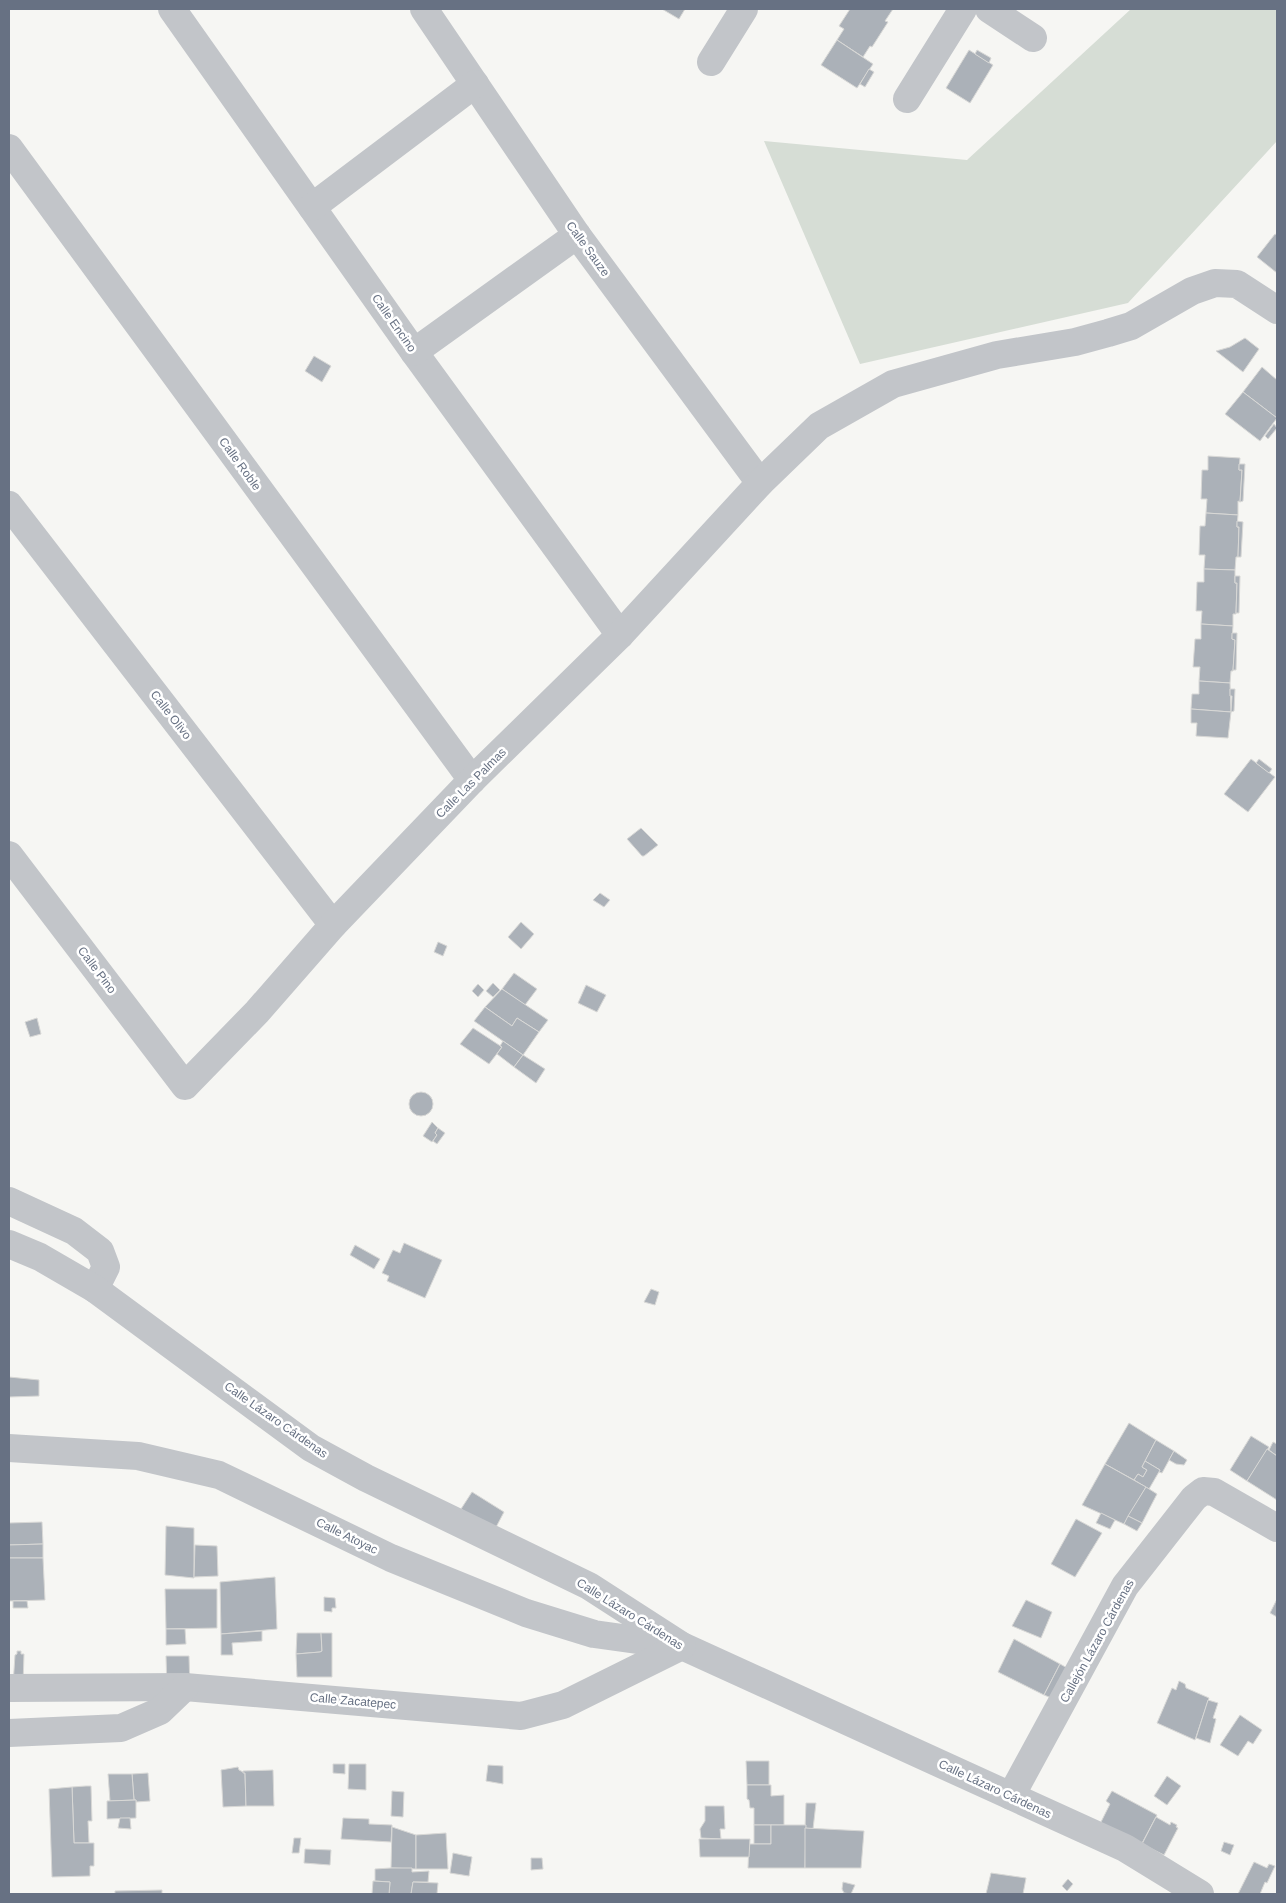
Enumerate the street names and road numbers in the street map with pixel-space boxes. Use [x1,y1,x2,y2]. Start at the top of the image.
street label: Calle Sauze [563,219,613,280]
street label: Calle Encino [369,291,419,355]
street label: Calle Roble [216,435,264,493]
street label: Calle Olivo [148,688,195,742]
street label: Calle Las Palmas [433,745,509,821]
street label: Calle Pino [75,944,119,996]
street label: Calle Lázaro Cárdenas [222,1379,330,1461]
street label: Calle Atoyac [314,1515,380,1557]
street label: Calle Lázaro Cárdenas [574,1576,686,1652]
street label: Callejón Lázaro Cárdenas [1057,1577,1137,1705]
street label: Calle Zacatepec [309,1690,397,1712]
street label: Calle Lázaro Cárdenas [936,1757,1054,1821]

